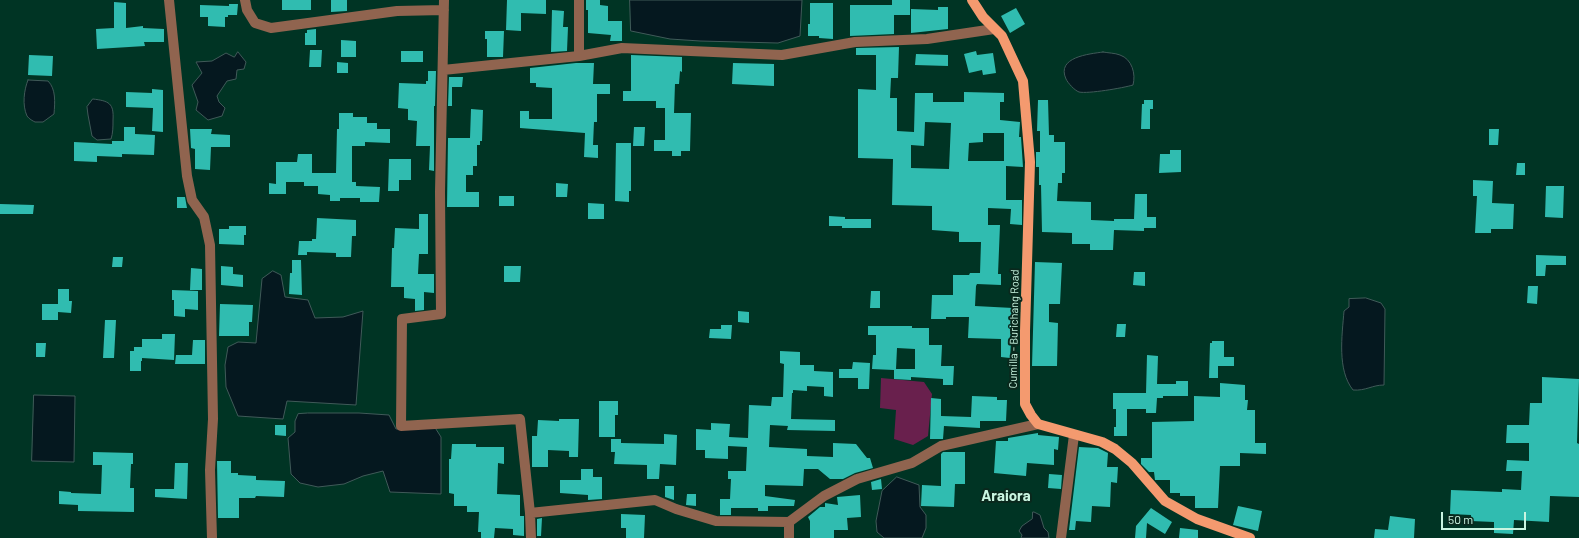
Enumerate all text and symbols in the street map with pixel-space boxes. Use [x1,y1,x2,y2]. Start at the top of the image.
street label: Cumilla - Burichang Road [1006,269,1022,389]
district label: Araiora [981,487,1031,505]
scale bar [1443,504,1528,530]
text: 50 m [1448,512,1473,526]

